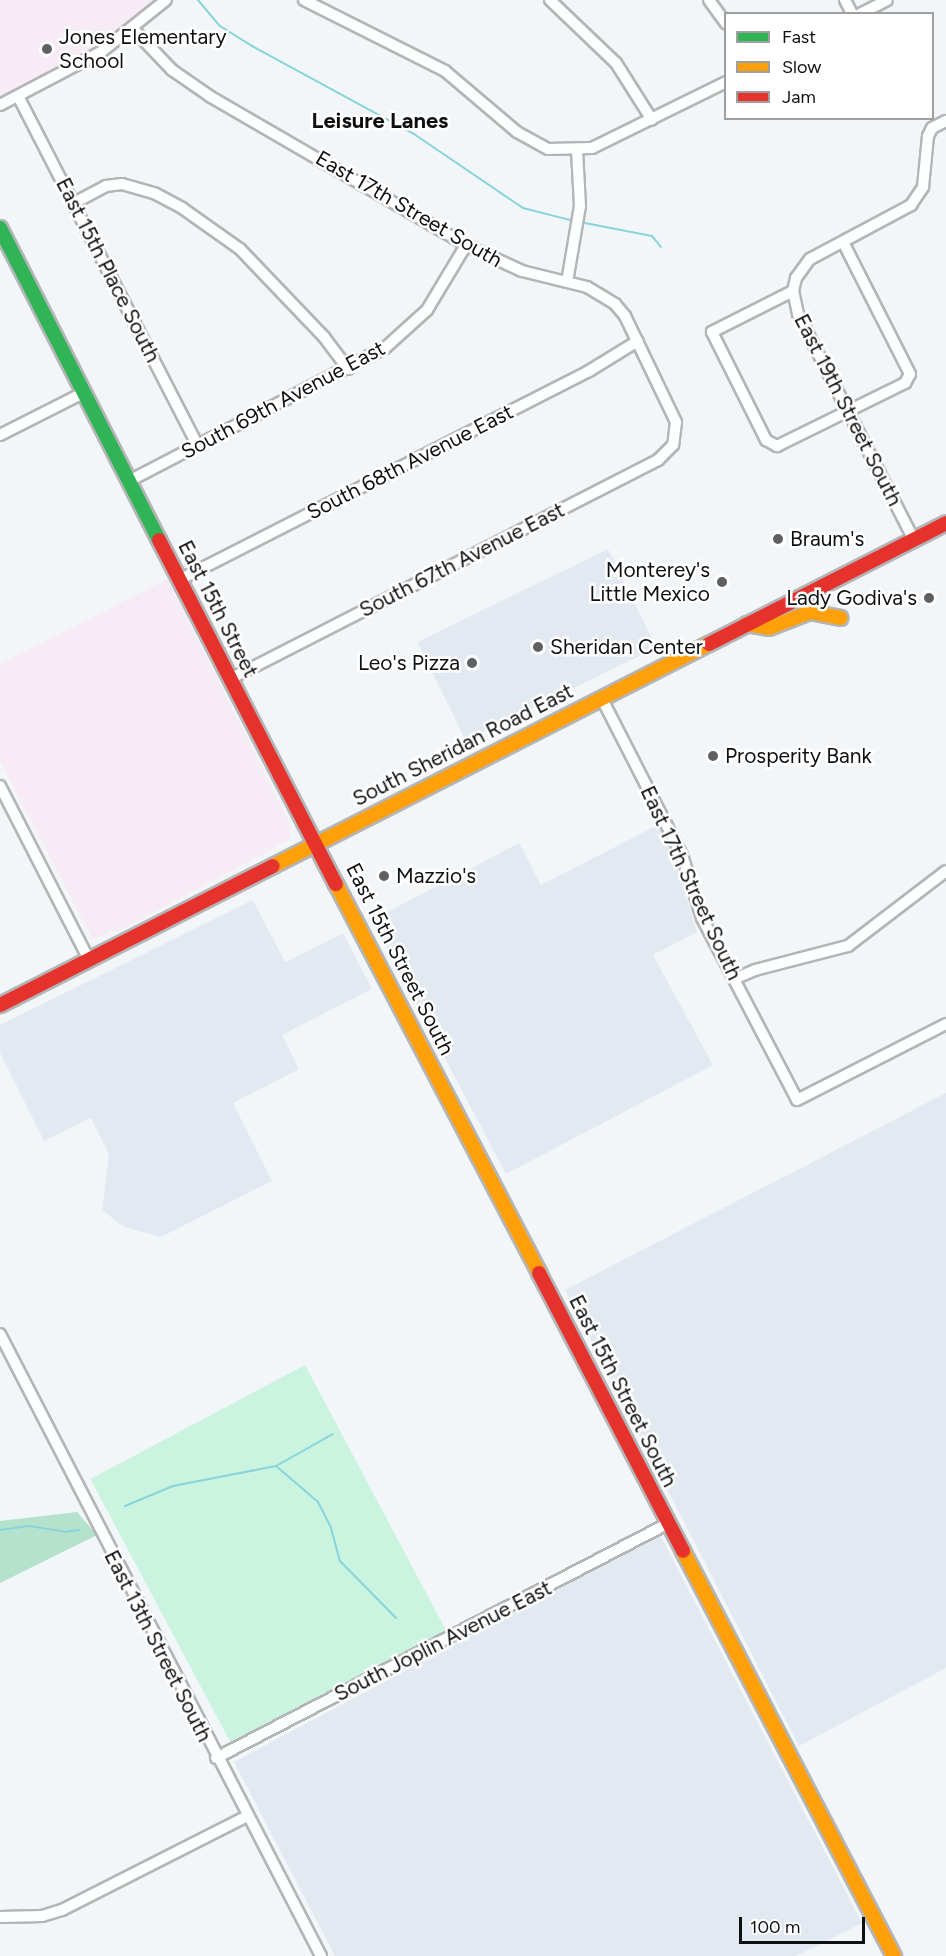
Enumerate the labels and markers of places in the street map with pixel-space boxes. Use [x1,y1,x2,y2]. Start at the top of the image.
place label: Jones Elementary School [59,24,226,74]
marker: Jones Elementary School [40,42,54,56]
place label: Braum's [790,526,864,552]
marker: Braum's [771,532,785,546]
place label: Monterey's Little Mexico [590,557,710,607]
marker: Monterey's Little Mexico [715,575,729,589]
place label: Lady Godiva's [786,585,917,611]
marker: Lady Godiva's [922,591,936,605]
place label: Sheridan Center [550,634,703,660]
marker: Sheridan Center [531,640,545,654]
place label: Leo's Pizza [358,650,460,676]
marker: Leo's Pizza [465,656,479,670]
place label: Prosperity Bank [725,743,872,769]
marker: Prosperity Bank [706,749,720,763]
place label: Mazzio's [396,863,476,889]
marker: Mazzio's [377,869,391,883]

